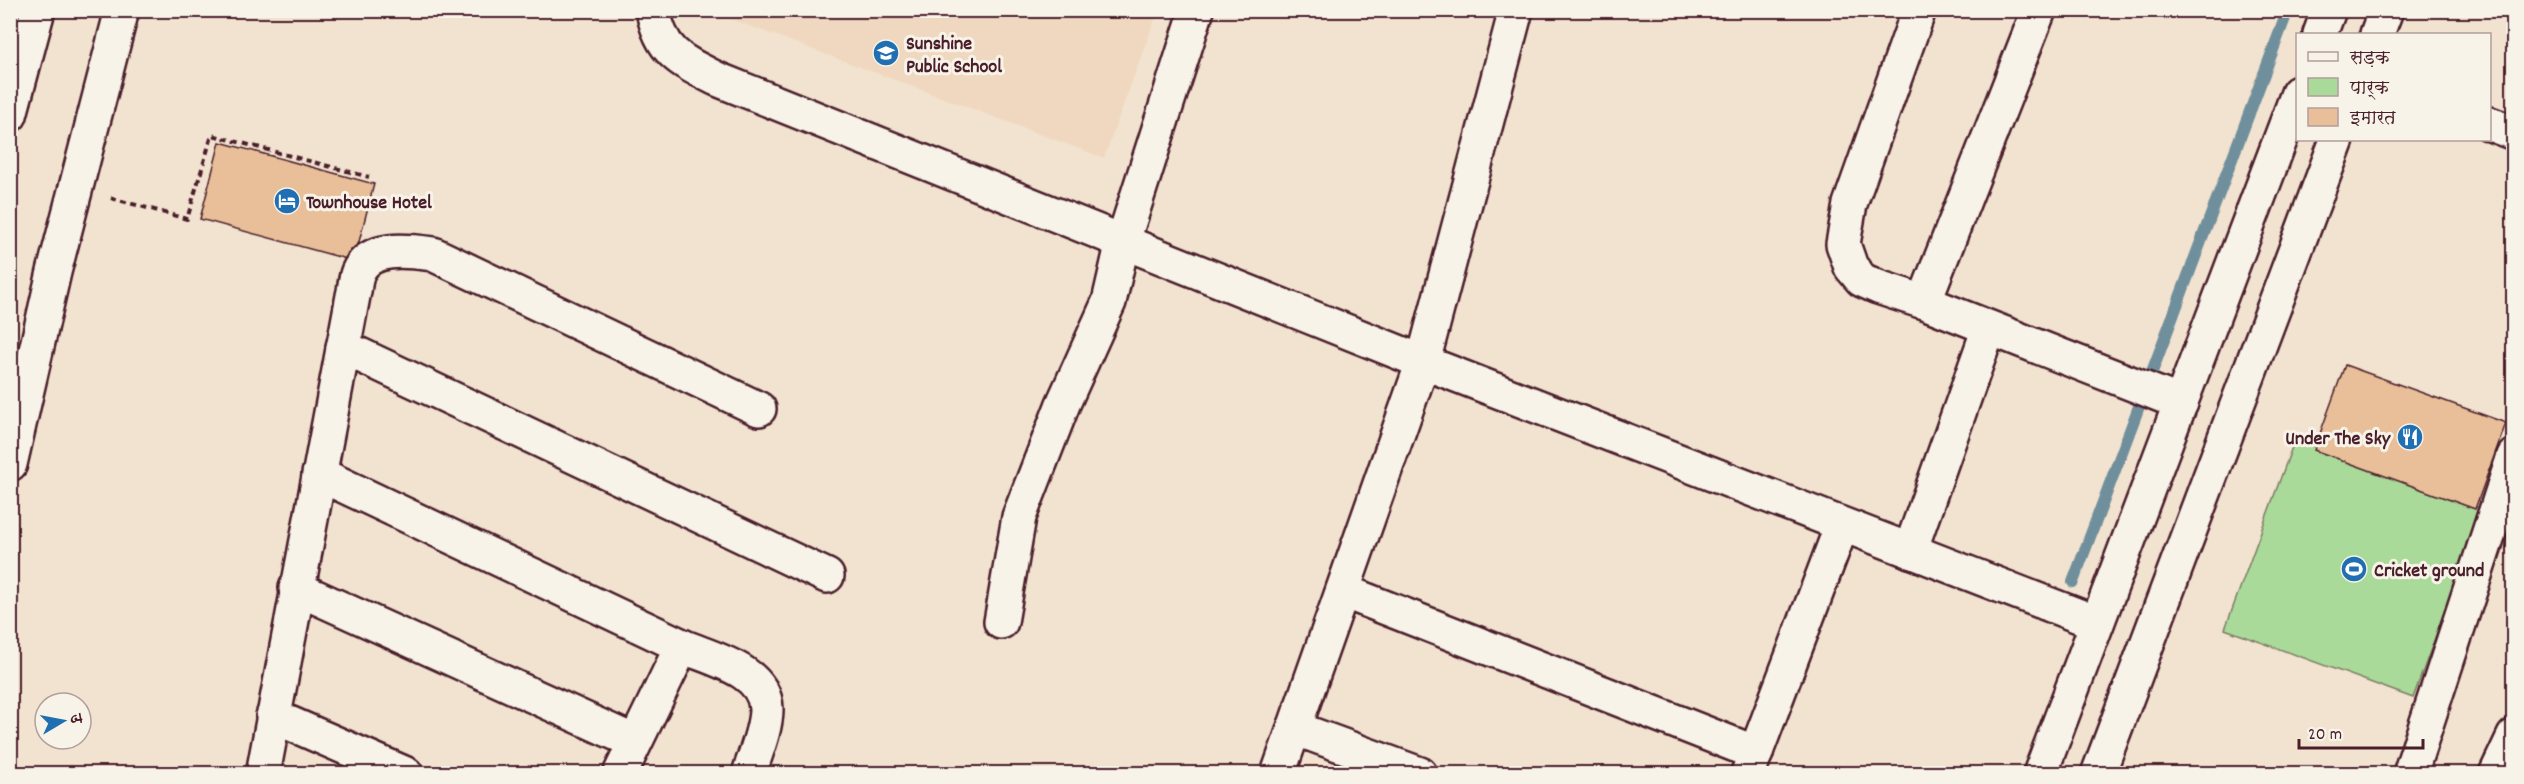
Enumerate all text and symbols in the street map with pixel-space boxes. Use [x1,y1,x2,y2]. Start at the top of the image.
place label: Sunshine Public School [906,31,1002,82]
legend [2296,33,2491,141]
school or university icon: Sunshine Public School [871,38,901,68]
text: सड़क [2349,47,2391,72]
text: पार्क [2349,77,2390,102]
text: इमारत [2349,107,2396,132]
hotel icon: Townhouse Hotel [272,186,302,216]
place label: Townhouse Hotel [306,190,432,218]
restaurant icon: Under The Sky [2395,422,2425,452]
place label: Under The Sky [2285,426,2391,454]
sports icon: Cricket ground [2339,554,2369,584]
place label: Cricket ground [2374,558,2484,586]
north arrow [33,691,93,751]
text: उ [63,711,88,726]
scale bar [2299,712,2424,750]
text: 20 m [2308,723,2342,748]

